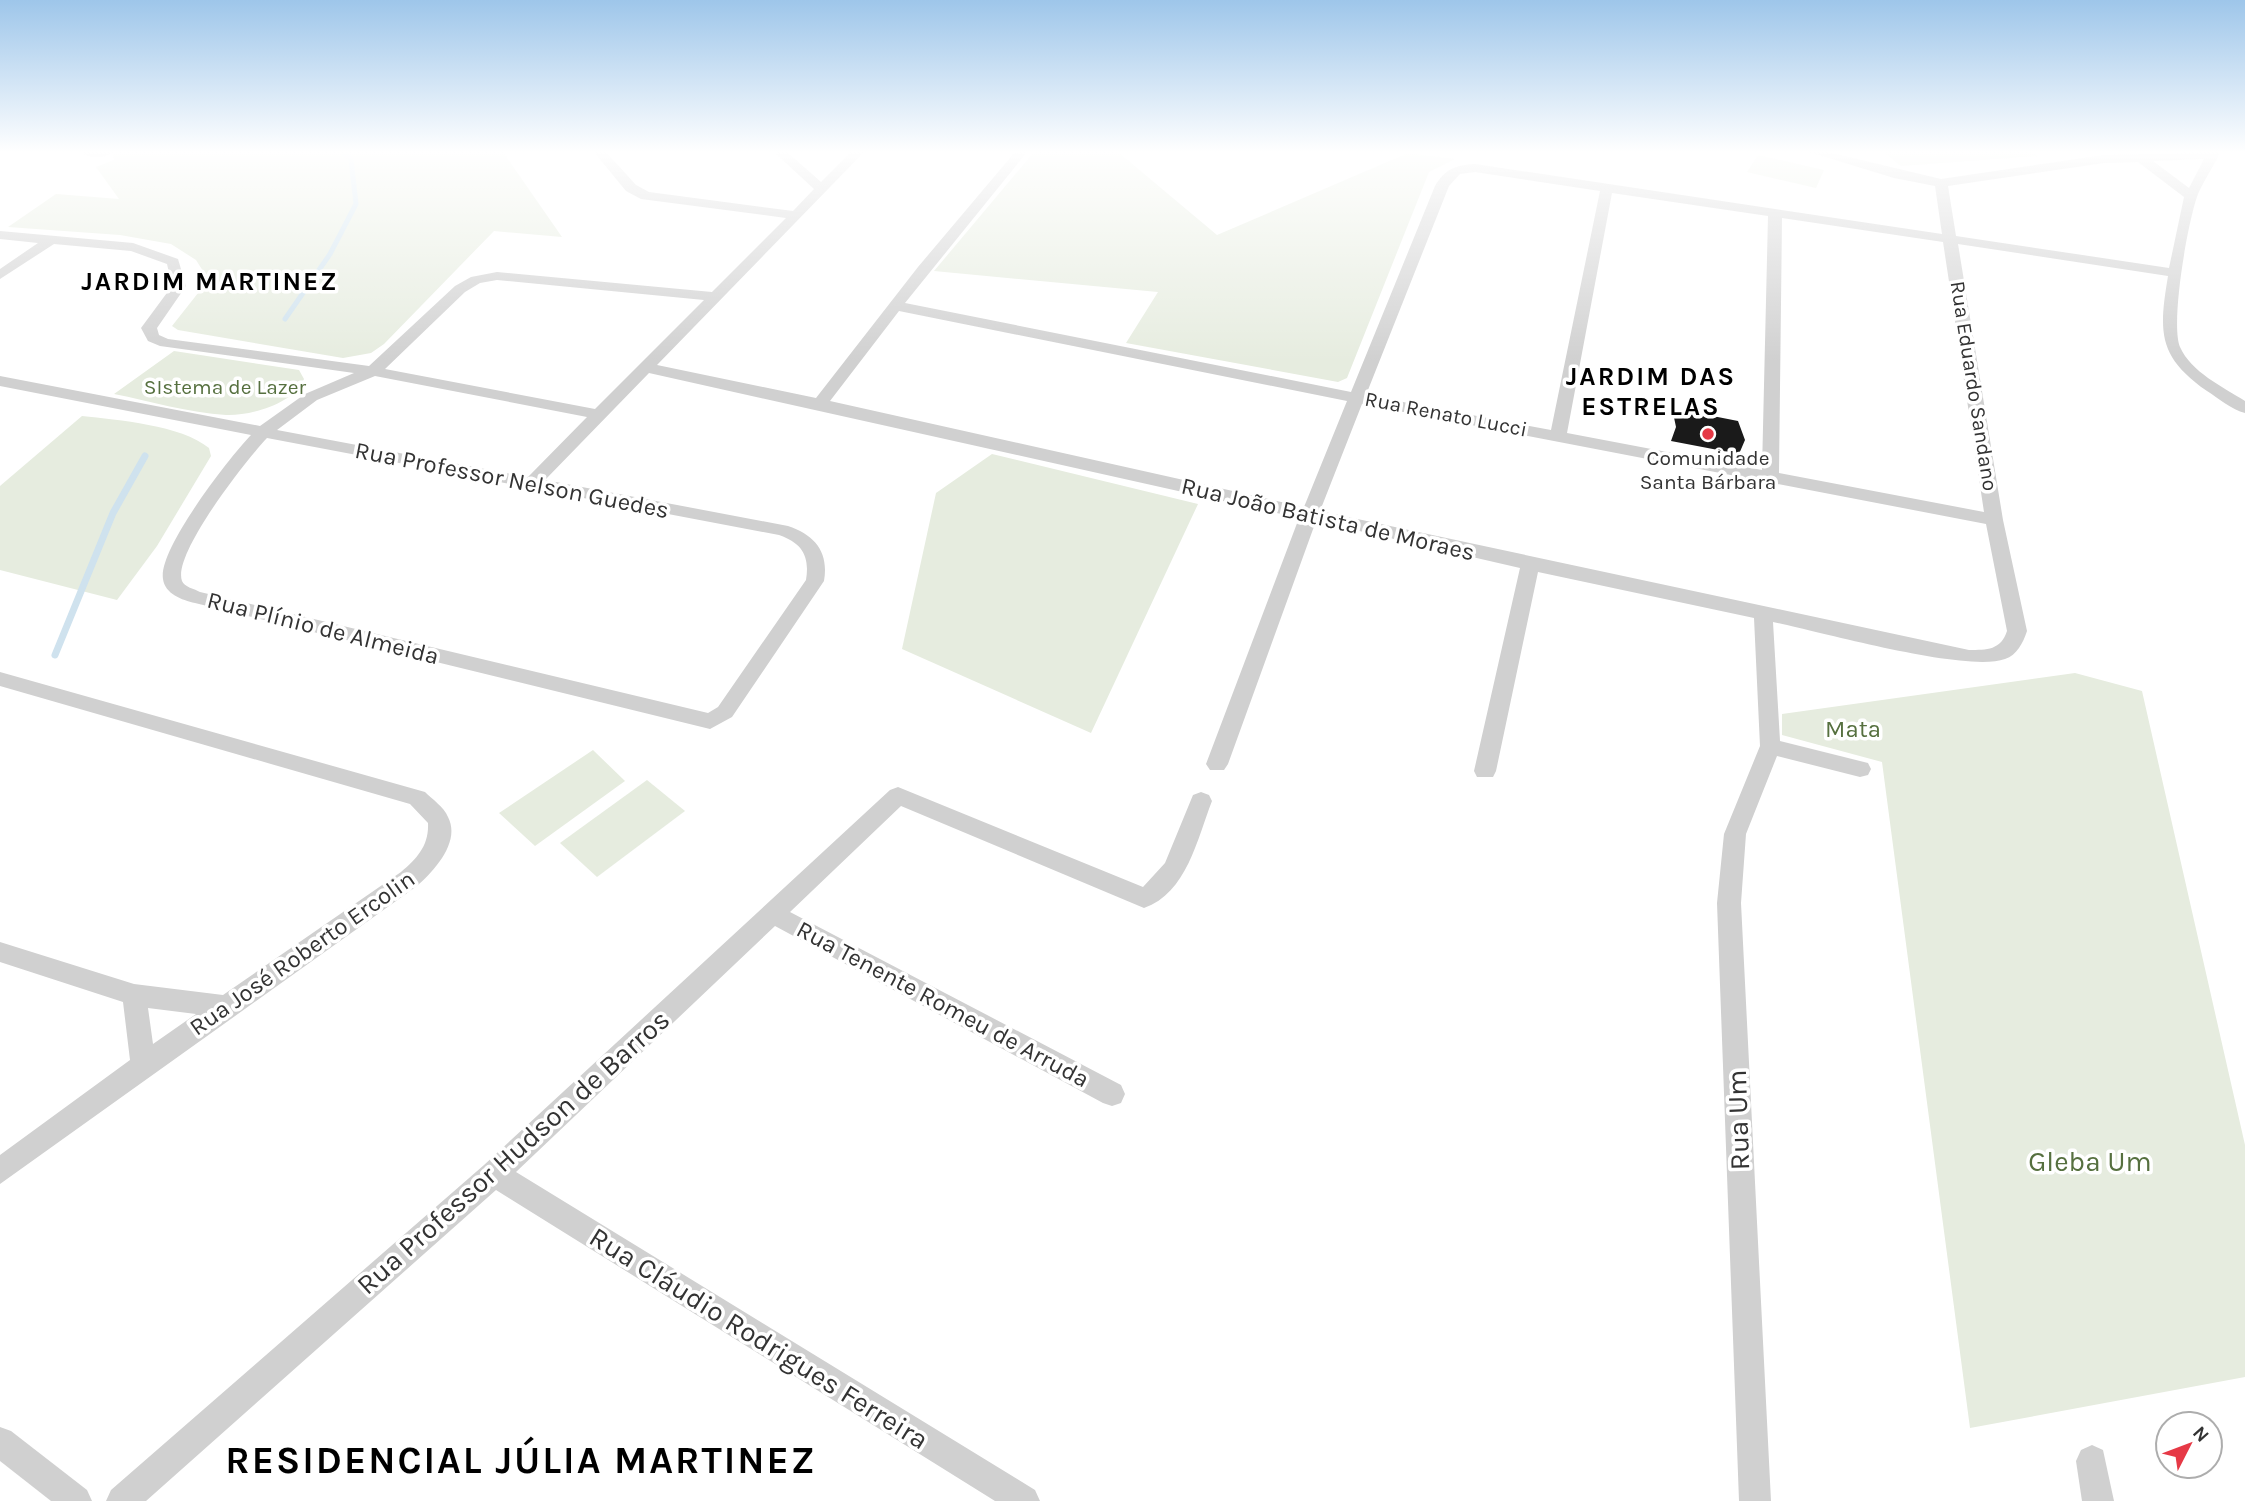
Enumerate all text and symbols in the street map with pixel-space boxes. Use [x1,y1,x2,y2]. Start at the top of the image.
district label: JARDIM MARTINEZ [81,266,339,297]
street label: Rua Eduardo Sandano [1946,279,2002,493]
district label: JARDIM DAS ESTRELAS [1566,361,1736,422]
park label: SIstema de Lazer [144,375,307,399]
street label: Rua Renato Lucci [1363,386,1529,442]
marker: Comunidade Santa Bárbara [1700,426,1716,442]
street label: Rua Professor Nelson Guedes [353,436,671,524]
place label: Comunidade Santa Bárbara [1640,446,1776,494]
street label: Rua João Batista de Moraes [1179,472,1477,566]
street label: Rua Plínio de Almeida [204,586,442,670]
park label: Mata [1825,715,1881,743]
street label: Rua José Roberto Ercolin [184,865,420,1041]
street label: Rua Tenente Romeu de Arruda [792,915,1094,1093]
street label: Rua Professor Hudson de Barros [350,1003,676,1301]
street label: Rua Um [1720,1069,1756,1171]
park label: Gleba Um [2028,1145,2152,1178]
street label: Rua Cláudio Rodrigues Ferreira [584,1220,934,1456]
north arrow [2154,1410,2224,1480]
text: N [2188,1422,2214,1447]
district label: RESIDENCIAL JÚLIA MARTINEZ [225,1436,817,1483]

